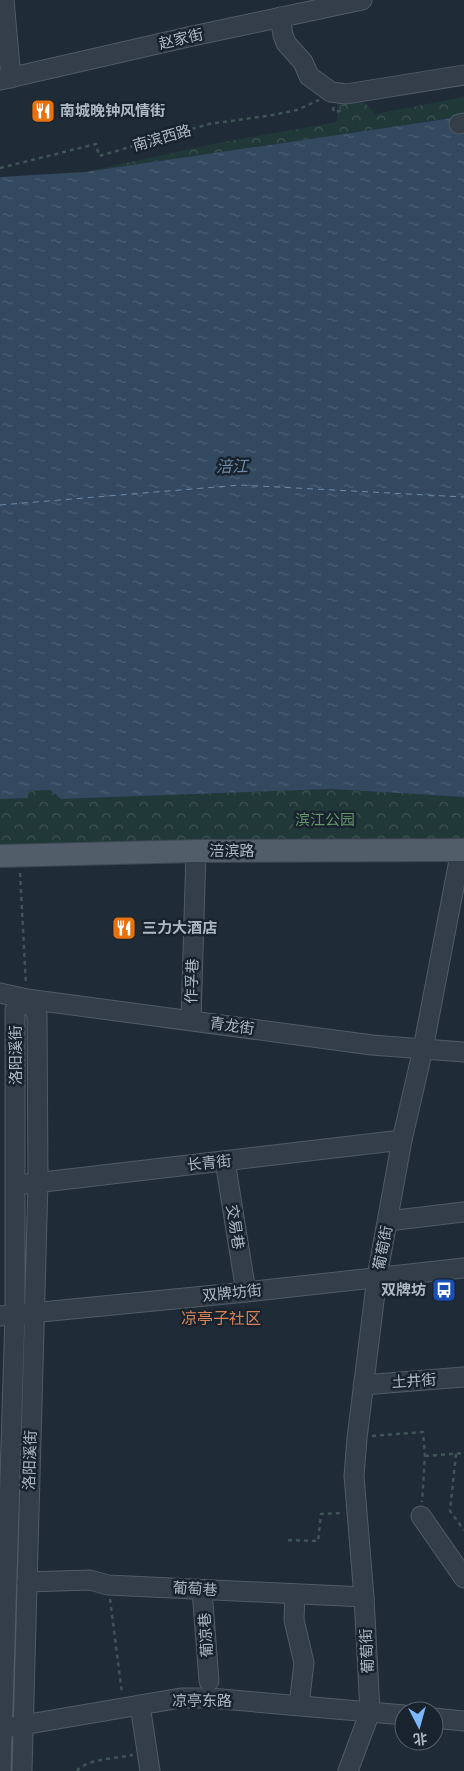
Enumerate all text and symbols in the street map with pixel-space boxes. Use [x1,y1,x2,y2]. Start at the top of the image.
street label: 赵家街 [157,25,205,53]
restaurant icon: 南城晚钟风情街 [30,98,56,124]
place label: 南城晚钟风情街 [60,102,165,120]
street label: 南滨西路 [131,121,193,155]
water label: 涪江 [216,457,250,476]
park label: 滨江公园 [295,811,355,829]
street label: 涪滨路 [209,842,255,860]
restaurant icon: 三力大酒店 [111,915,137,941]
place label: 三力大酒店 [142,919,217,937]
street label: 作孚巷 [182,958,202,1004]
street label: 青龙街 [208,1014,256,1038]
street label: 洛阳溪街 [7,1025,25,1085]
street label: 长青街 [186,1152,232,1174]
street label: 交易巷 [223,1203,247,1251]
street label: 葡萄街 [370,1224,396,1272]
bus stop icon: 双牌坊 [431,1277,457,1303]
street label: 双牌坊街 [201,1281,263,1305]
place label: 双牌坊 [381,1281,426,1299]
district label: 凉亭子社区 [181,1309,261,1328]
street label: 土井街 [391,1370,437,1392]
street label: 洛阳溪街 [20,1430,40,1490]
street label: 葡萄巷 [172,1579,218,1599]
street label: 葡凉巷 [195,1612,217,1658]
street label: 葡萄街 [357,1628,377,1674]
street label: 凉亭东路 [172,1692,232,1710]
north arrow [394,1701,444,1751]
text: 北 [412,1729,428,1748]

